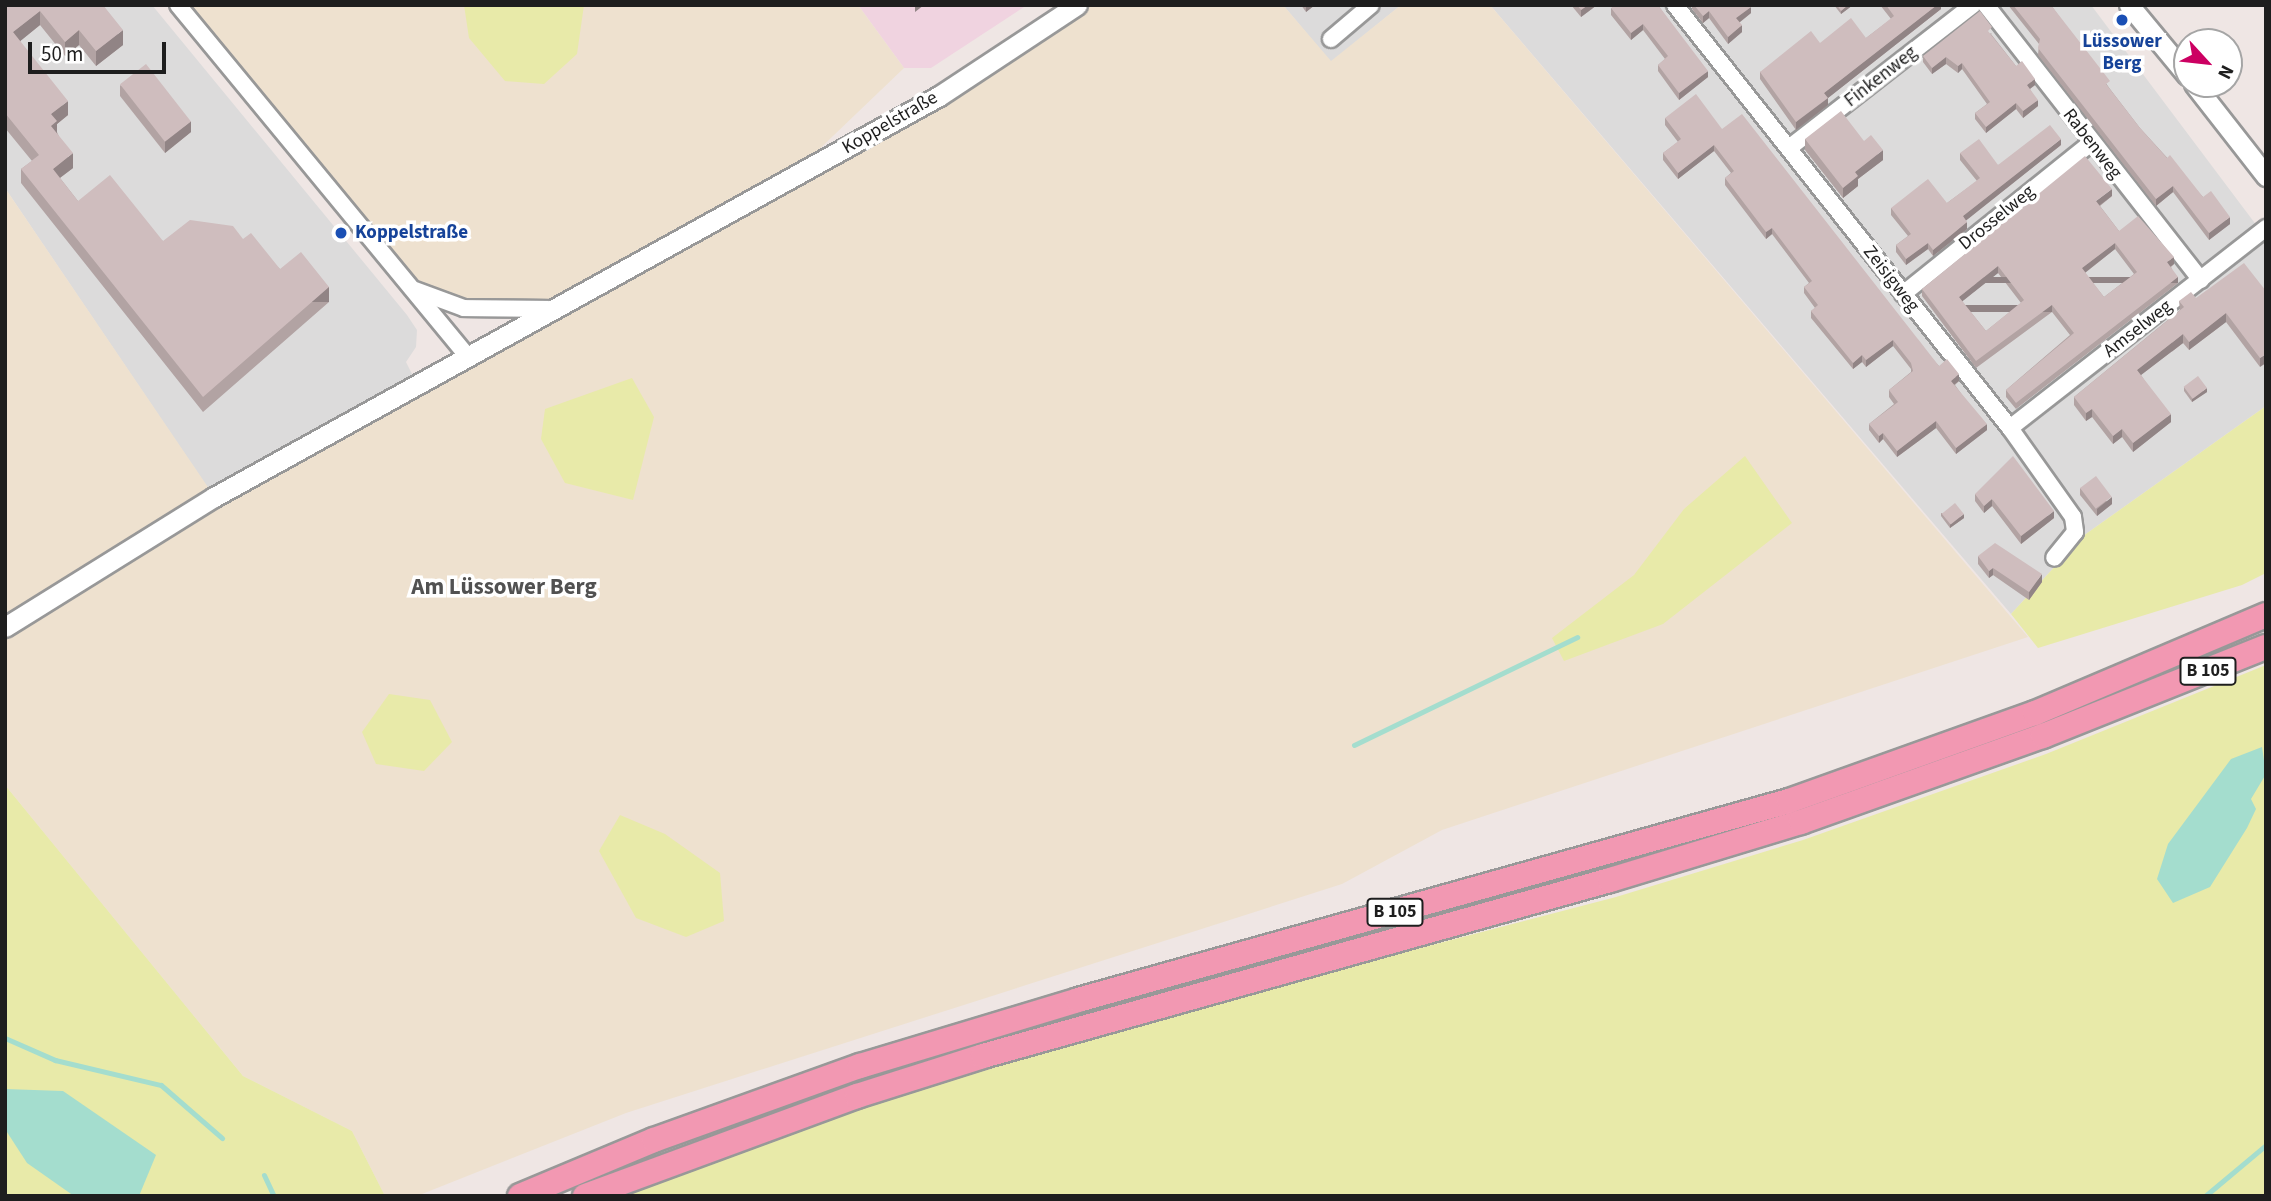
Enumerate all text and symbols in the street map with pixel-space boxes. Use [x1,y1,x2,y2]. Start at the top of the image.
marker: Lüssower Berg [2114,12,2130,28]
scale bar [32,28,170,72]
north arrow [2173,28,2243,98]
place label: Lüssower Berg [2082,31,2162,75]
text: 50 m [41,39,83,69]
street label: Finkenweg [1840,42,1922,112]
text: N [2210,60,2240,84]
street label: Koppelstraße [838,86,942,160]
street label: Rabenweg [2057,104,2127,184]
street label: Drosselweg [1954,181,2040,255]
place label: Koppelstraße [355,222,468,244]
marker: Koppelstraße [333,225,349,241]
street label: Zeisigweg [1858,241,1924,317]
street label: Amselweg [2099,295,2177,363]
district label: Am Lüssower Berg [411,573,597,601]
road number: B 105 [2178,656,2238,686]
road number: B 105 [1365,897,1425,926]

